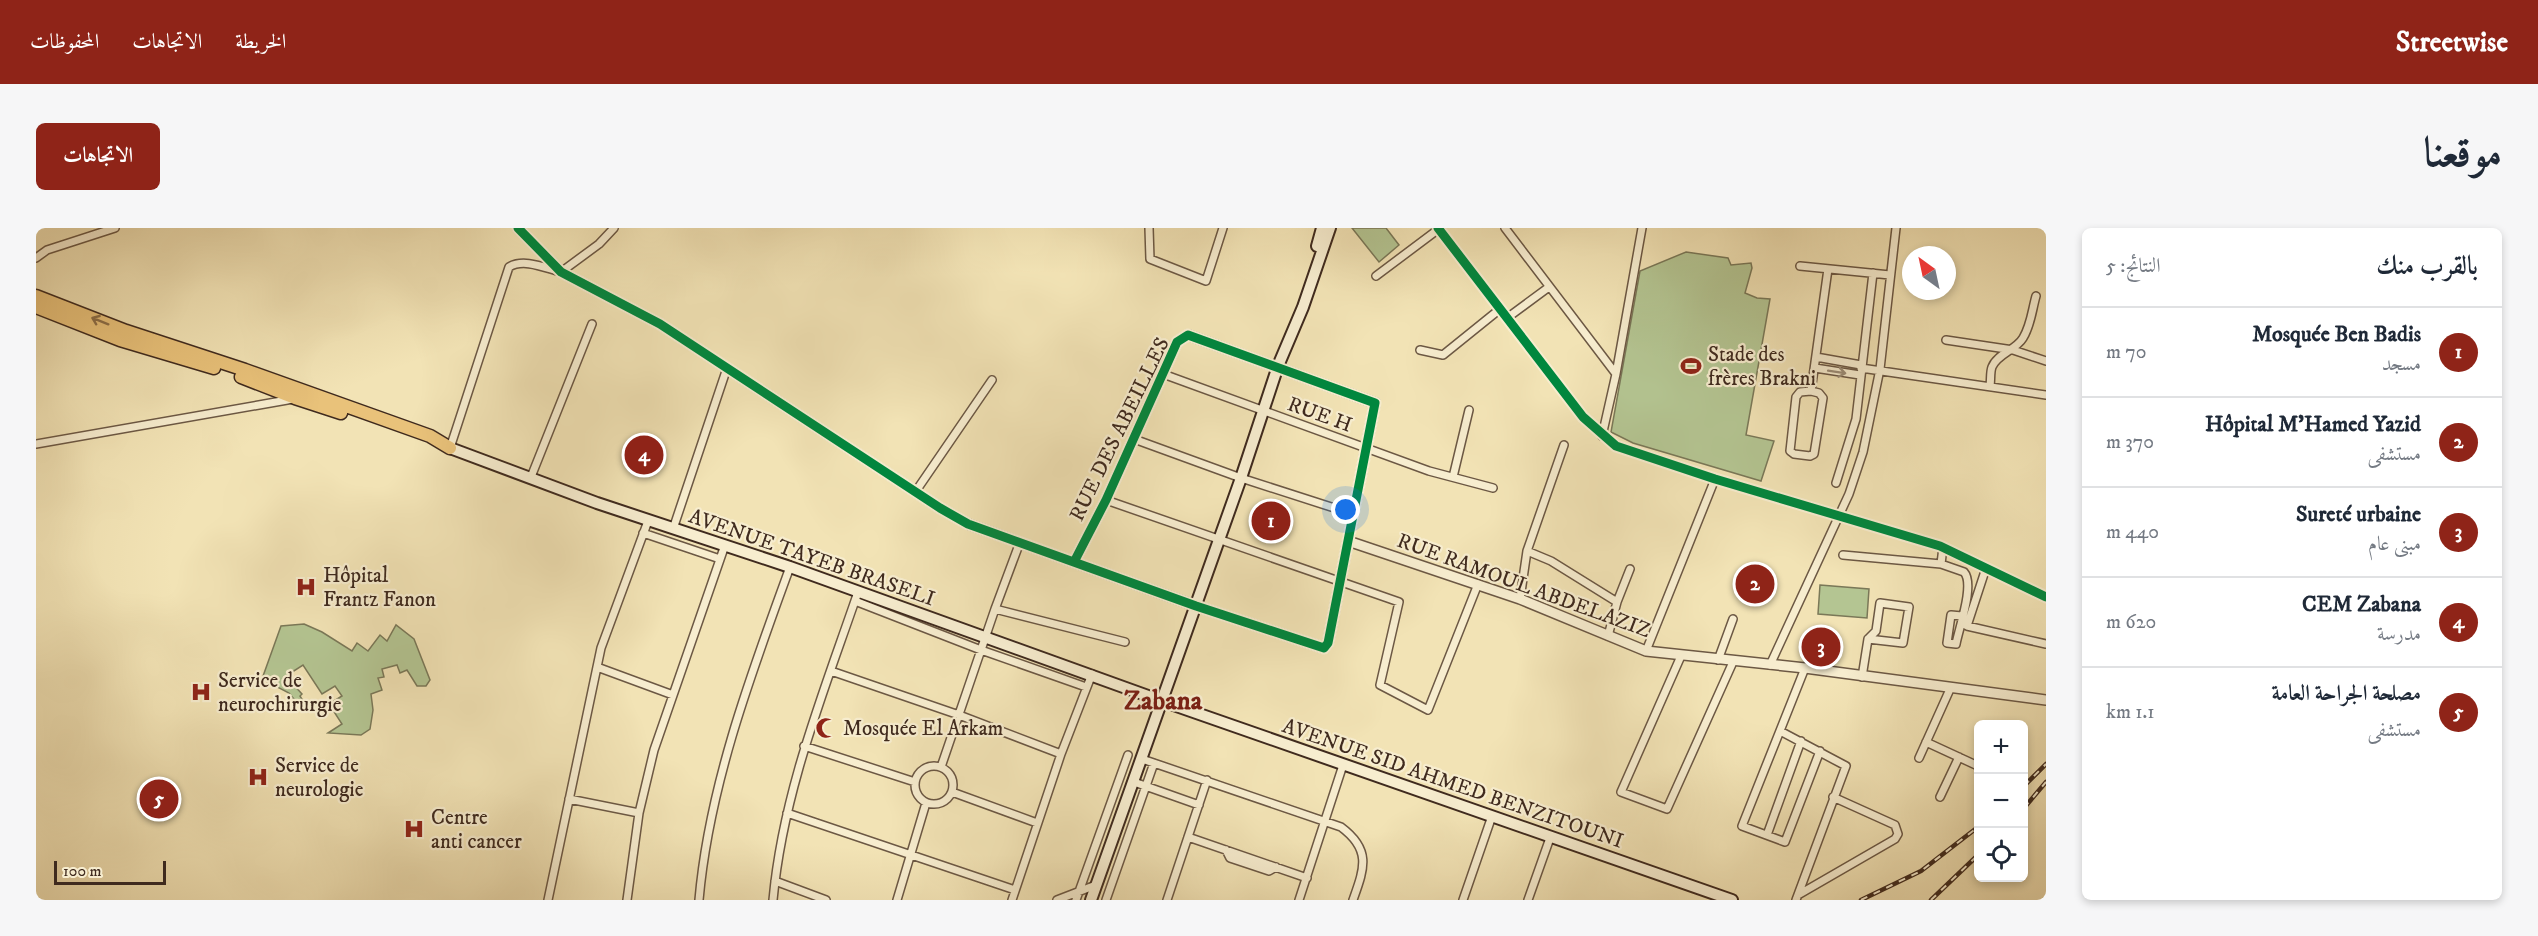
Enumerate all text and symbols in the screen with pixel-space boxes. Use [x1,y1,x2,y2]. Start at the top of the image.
text: Streetwise [2396,25,2508,60]
text: المحفوظات [30,29,99,55]
text: الاتجاهات [132,29,202,55]
text: الخريطة [235,29,286,55]
button: الاتجاهات [36,123,160,190]
text: موقعنا [2424,128,2502,180]
north arrow [1902,246,1956,300]
text: بالقرب منك [2376,250,2478,283]
text: النتائج: 5 [2106,254,2161,279]
one-way arrow [91,315,110,326]
text: Mosquée Ben Badis [2252,321,2421,348]
street label: RUE DES ABEILLES [1064,333,1176,526]
text: 70 m [2106,340,2147,365]
text: 1 [2455,340,2462,365]
place label: Stade des frères Brakni [1708,342,1816,392]
text: مسجد [2382,352,2421,377]
sports icon: Stade des frères Brakni [1679,354,1703,378]
one-way arrow [1827,366,1847,377]
street label: RUE H [1284,391,1356,439]
text: Hôpital M'Hamed Yazid [2205,411,2421,438]
text: 370 m [2106,430,2154,455]
text: 2 [2454,430,2463,455]
pin: 4 [624,432,664,478]
text: مستشفى [2368,442,2421,467]
your location [1331,495,1360,524]
pin: 1 [1252,498,1290,544]
text: Sureté urbaine [2296,501,2421,528]
street label: AVENUE TAYEB BRASELI [685,504,938,612]
text: 440 m [2106,520,2159,545]
text: 3 [2455,520,2462,545]
street label: RUE RAMOUL ABDELAZIZ [1393,528,1654,644]
text: مبنى عام [2368,532,2421,557]
pin: 2 [1736,562,1774,606]
place label: Hôpital Frantz Fanon [323,563,436,613]
hospital icon: Hôpital Frantz Fanon [294,575,318,599]
text: CEM Zabana [2302,591,2421,618]
text: 620 m [2106,610,2156,635]
text: 4 [2453,610,2464,635]
text: مدرسة [2377,622,2421,647]
pin: 3 [1802,624,1840,670]
place label: Service de neurochirurgie [218,668,342,718]
hospital icon: Service de neurochirurgie [189,680,213,704]
text: مصلحة الجراحة العامة [2271,680,2421,707]
district label: Zabana [1124,684,1203,718]
text: 1.1 km [2106,700,2155,725]
text: 5 [2454,700,2463,725]
street label: AVENUE SID AHMED BENZITOUNI [1279,713,1627,855]
mosque icon: Mosquée El Arkam [814,716,838,740]
place label: Mosquée El Arkam [843,716,1004,742]
text: مستشفى [2368,718,2421,743]
map controls [1974,720,2028,882]
button: + [1974,720,2028,774]
place label: Service de neurologie [275,753,364,803]
hospital icon: Service de neurologie [246,765,270,789]
button: − [1974,774,2028,828]
pin: 5 [140,776,178,822]
place label: Centre anti cancer [431,805,522,855]
hospital icon: Centre anti cancer [402,817,426,841]
button: locate [1974,828,2028,882]
scale bar [54,858,166,886]
text: 100 m [63,861,102,881]

